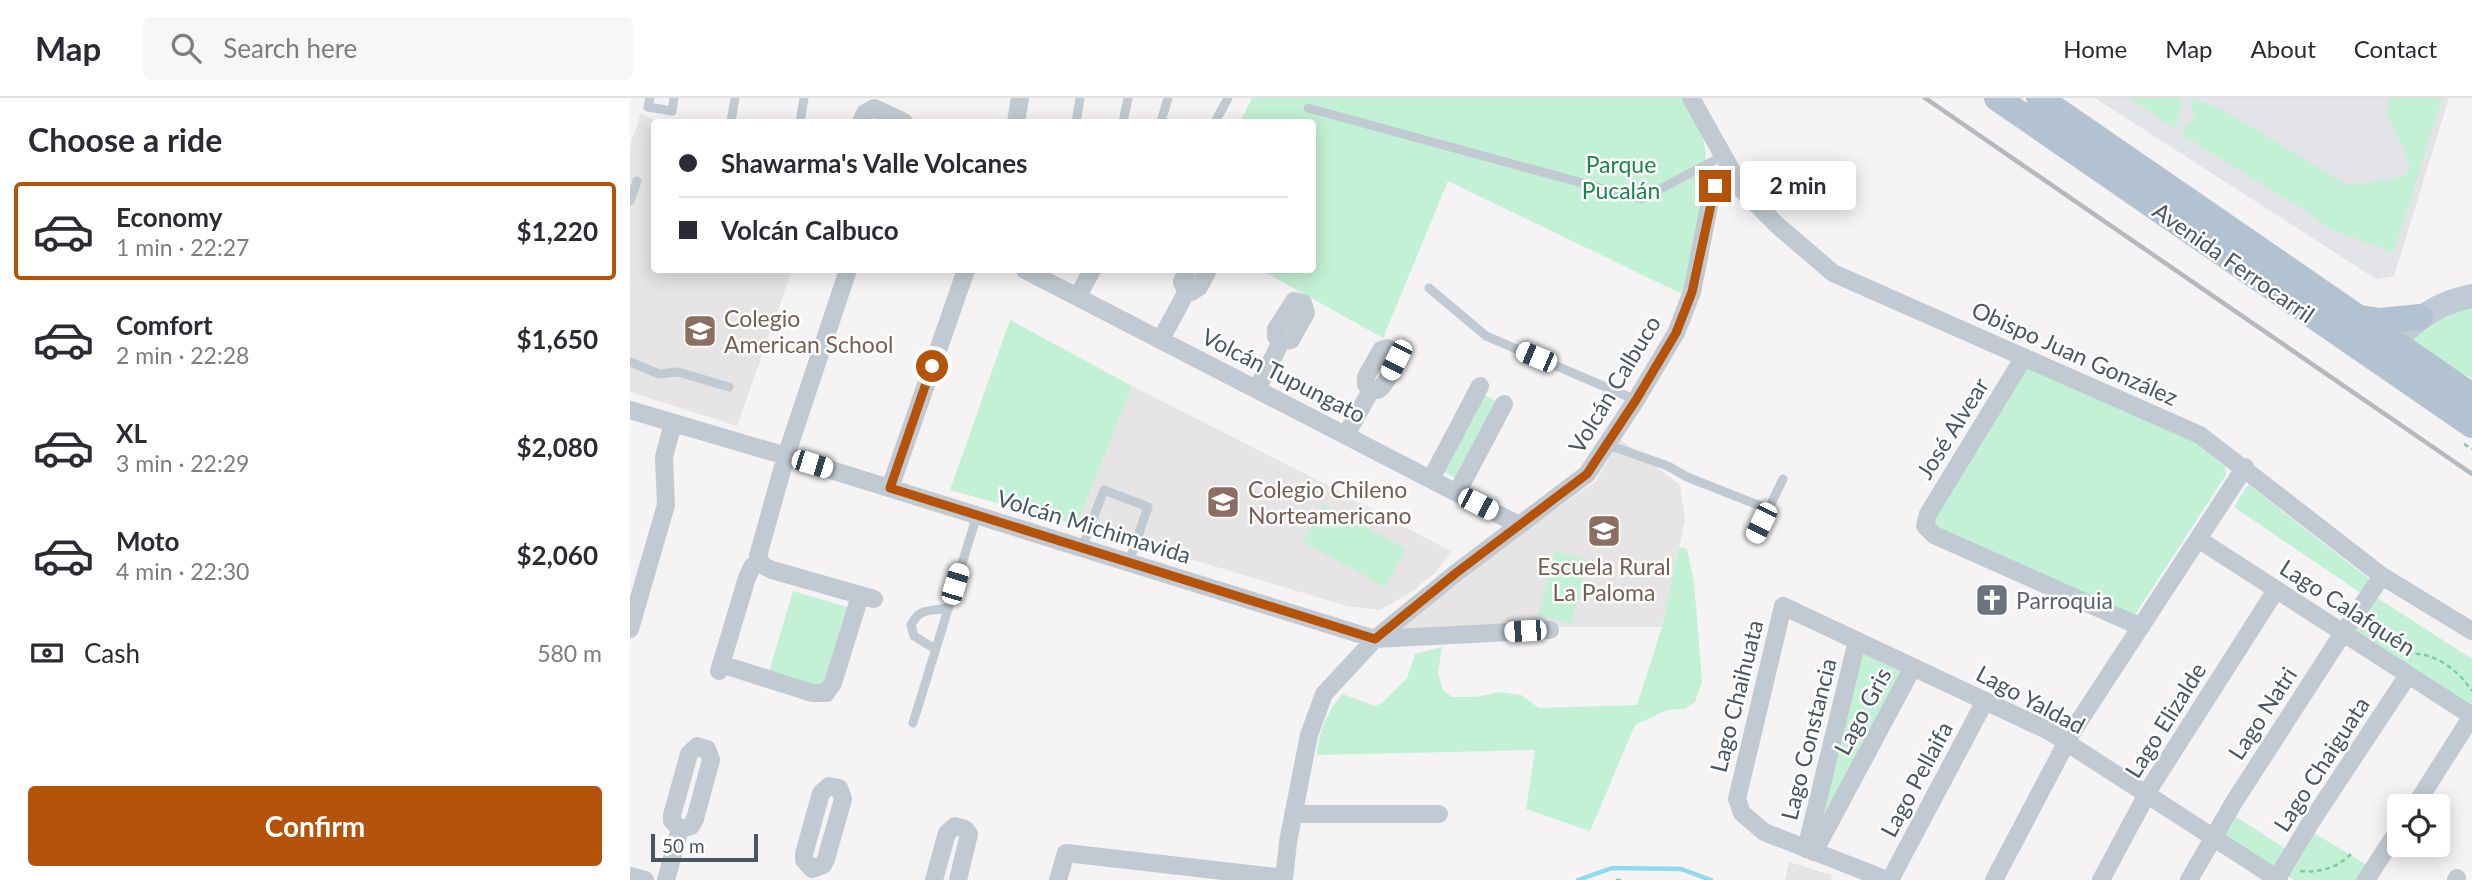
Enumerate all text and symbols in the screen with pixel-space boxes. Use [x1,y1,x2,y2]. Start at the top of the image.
search box [143,17,633,80]
text: Map [35,28,101,68]
icon: search [167,29,205,67]
text: Search here [223,32,357,64]
text: Home [2063,34,2127,63]
text: Map [2165,34,2213,63]
text: About [2251,34,2316,63]
text: Contact [2354,34,2437,63]
text: Choose a ride [28,120,222,159]
text: Shawarma's Valle Volcanes [721,147,1027,179]
park label: Parque Pucalán [1582,150,1660,204]
callout: 2 min [1740,162,1855,210]
route end [1699,170,1731,202]
text: 2 min [1769,171,1827,199]
street label: Avenida Ferrocarril [2148,196,2320,328]
icon: car [32,200,95,263]
text: Economy [116,201,222,233]
text: Volcán Calbuco [721,214,899,246]
text: $1,220 [517,215,598,247]
text: 1 min · 22:27 [116,233,249,261]
street label: Obispo Juan González [1968,295,2182,411]
place label: Colegio American School [724,304,893,358]
icon: car [32,308,95,371]
text: Comfort [116,309,213,341]
street label: Volcán Calbuco [1562,310,1666,458]
school or university icon: Colegio American School [681,312,719,350]
street label: Volcán Tupungato [1198,322,1370,428]
text: $1,650 [517,323,598,355]
car [1378,337,1415,383]
car [1513,339,1560,375]
text: 2 min · 22:28 [116,341,249,369]
route start [916,350,948,382]
street label: José Alvear [1910,372,1994,484]
icon: car [32,416,95,479]
text: XL [116,417,147,449]
text: $2,080 [517,431,598,463]
car [789,448,836,480]
text: 3 min · 22:29 [116,449,249,477]
place label: Colegio Chileno Norteamericano [1248,475,1412,529]
street label: Volcán Michimavida [994,483,1194,569]
school or university icon: Colegio Chileno Norteamericano [1204,483,1242,521]
car [1455,485,1502,523]
car [1743,500,1780,546]
school or university icon: Escuela Rural La Paloma [1585,512,1623,550]
icon: car [32,524,95,587]
text: Moto [116,525,179,557]
text: $2,060 [517,539,598,571]
place label: Escuela Rural La Paloma [1537,552,1671,606]
street label: Lago Calafquén [2275,553,2421,661]
text: 4 min · 22:30 [116,557,249,585]
car [939,561,972,607]
church icon: Parroquia [1973,581,2011,619]
place label: Parroquia [2016,586,2113,614]
street label: Lago Chaihuata [1704,617,1768,775]
car [1504,619,1547,643]
icon: cash [28,634,66,672]
text: Cash [84,637,140,669]
text: 580 m [537,639,602,667]
street label: Lago Constancia [1774,655,1842,823]
street label: Lago Elizalde [2119,657,2211,783]
street label: Lago Yaldad [1972,659,2090,739]
street label: Lago Natri [2222,662,2302,764]
street label: Lago Gris [1827,663,1897,759]
street label: Lago Chaiguata [2267,691,2375,837]
street label: Lago Pellaifa [1874,717,1958,841]
button: Confirm [28,786,602,866]
map controls [2387,794,2450,857]
button: locate [2387,794,2450,857]
scale bar [651,831,758,863]
text: 50 m [662,834,705,857]

